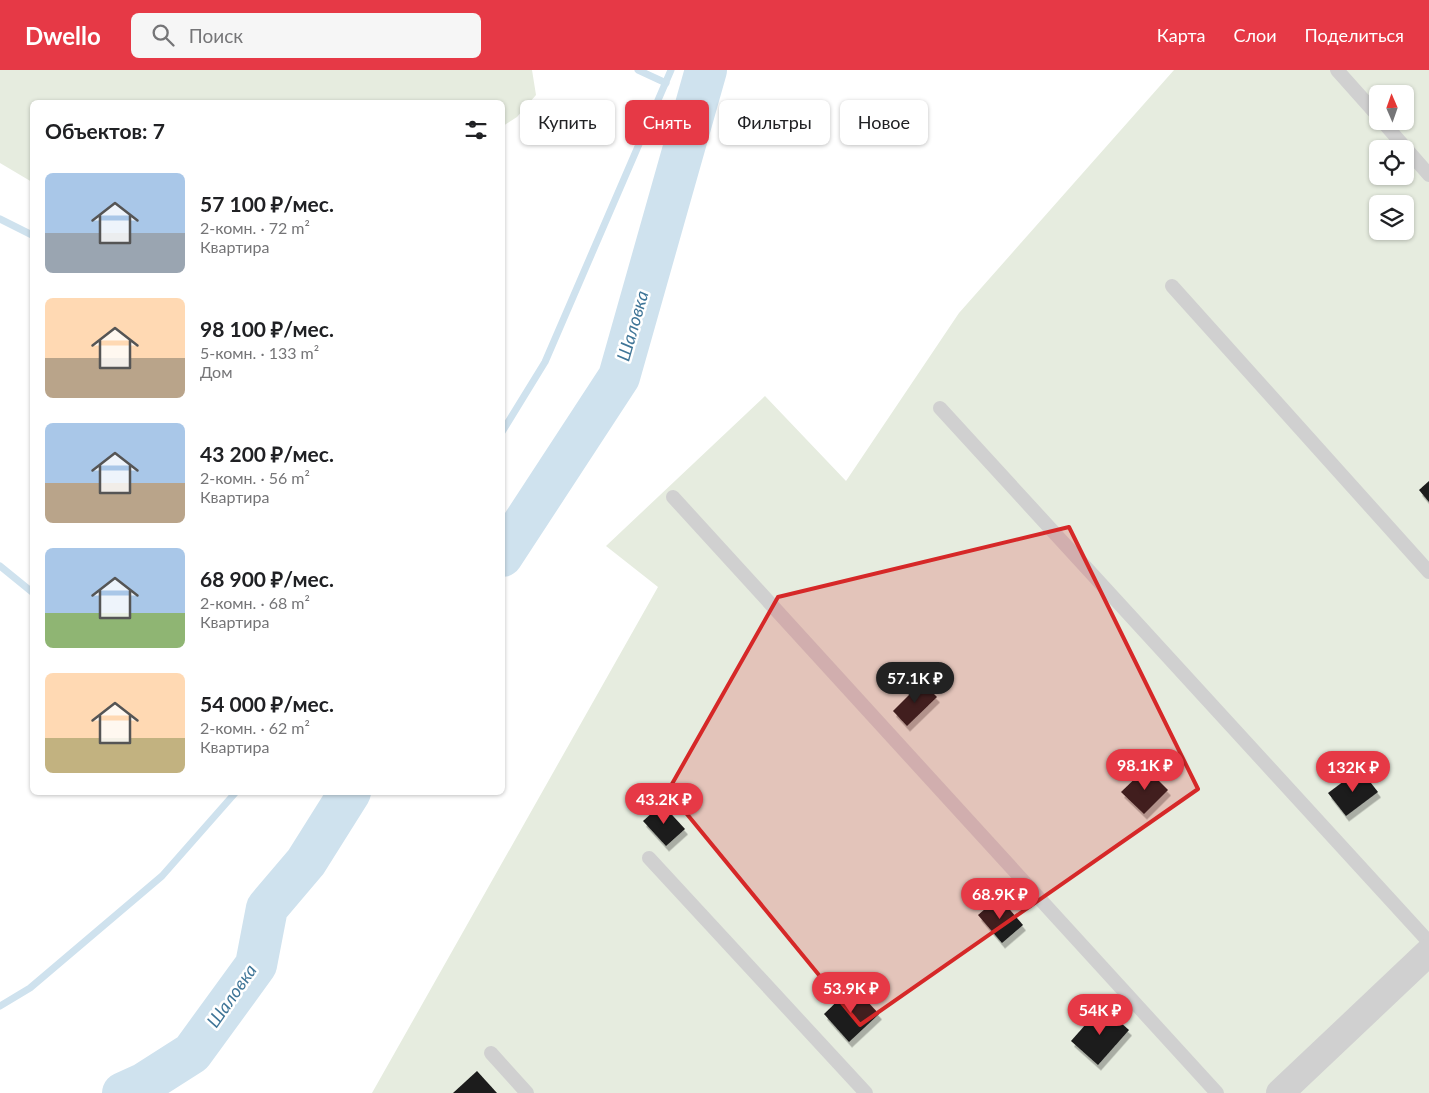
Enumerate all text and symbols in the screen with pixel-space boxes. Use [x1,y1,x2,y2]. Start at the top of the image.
search box [131,13,481,58]
text: Dwello [25,21,101,50]
icon: search [149,21,177,49]
text: Поиск [189,24,243,47]
text: Карта [1157,24,1205,46]
text: Слои [1233,24,1277,46]
text: Поделиться [1305,24,1404,46]
north arrow [1369,85,1414,130]
map controls [1369,85,1414,240]
chip: Купить [520,100,615,145]
chip: Снять [625,100,709,145]
chip: Фильтры [719,100,830,145]
chip: Новое [840,100,928,145]
icon: filters [462,116,490,144]
text: Объектов: 7 [45,118,165,143]
button: locate [1369,140,1414,185]
text: 57 100 ₽/мес. [200,191,334,216]
icon: home [85,193,145,253]
button: layers [1369,195,1414,240]
text: 2-комн. · 72 m² [200,218,310,237]
text: Квартира [200,237,269,256]
water label: Шаловка [612,288,653,363]
text: 98 100 ₽/мес. [200,316,334,341]
icon: home [85,318,145,378]
text: 5-комн. · 133 m² [200,343,319,362]
text: Дом [200,362,232,381]
text: 43 200 ₽/мес. [200,441,334,466]
icon: home [85,443,145,503]
text: 2-комн. · 56 m² [200,468,310,487]
text: Квартира [200,487,269,506]
text: 68 900 ₽/мес. [200,566,334,591]
icon: home [85,568,145,628]
text: 2-комн. · 68 m² [200,593,310,612]
text: Квартира [200,612,269,631]
pin: 57.1K ₽ [869,662,961,704]
text: 57.1K ₽ [887,668,943,687]
text: 54 000 ₽/мес. [200,691,334,716]
icon: home [85,693,145,753]
text: 2-комн. · 62 m² [200,718,310,737]
text: Квартира [200,737,269,756]
pin: 98.1K ₽ [1099,748,1191,791]
pin: 132K ₽ [1312,750,1394,793]
text: 98.1K ₽ [1117,755,1173,774]
text: 132K ₽ [1327,757,1379,776]
pin: 43.2K ₽ [618,782,710,825]
text: 43.2K ₽ [636,789,692,808]
pin: 68.9K ₽ [954,878,1046,920]
text: 68.9K ₽ [972,884,1028,903]
water label: Шаловка [201,960,261,1031]
pin: 53.9K ₽ [805,972,897,1014]
text: 53.9K ₽ [823,978,879,997]
pin: 54K ₽ [1065,994,1135,1036]
text: 54K ₽ [1079,1000,1121,1019]

